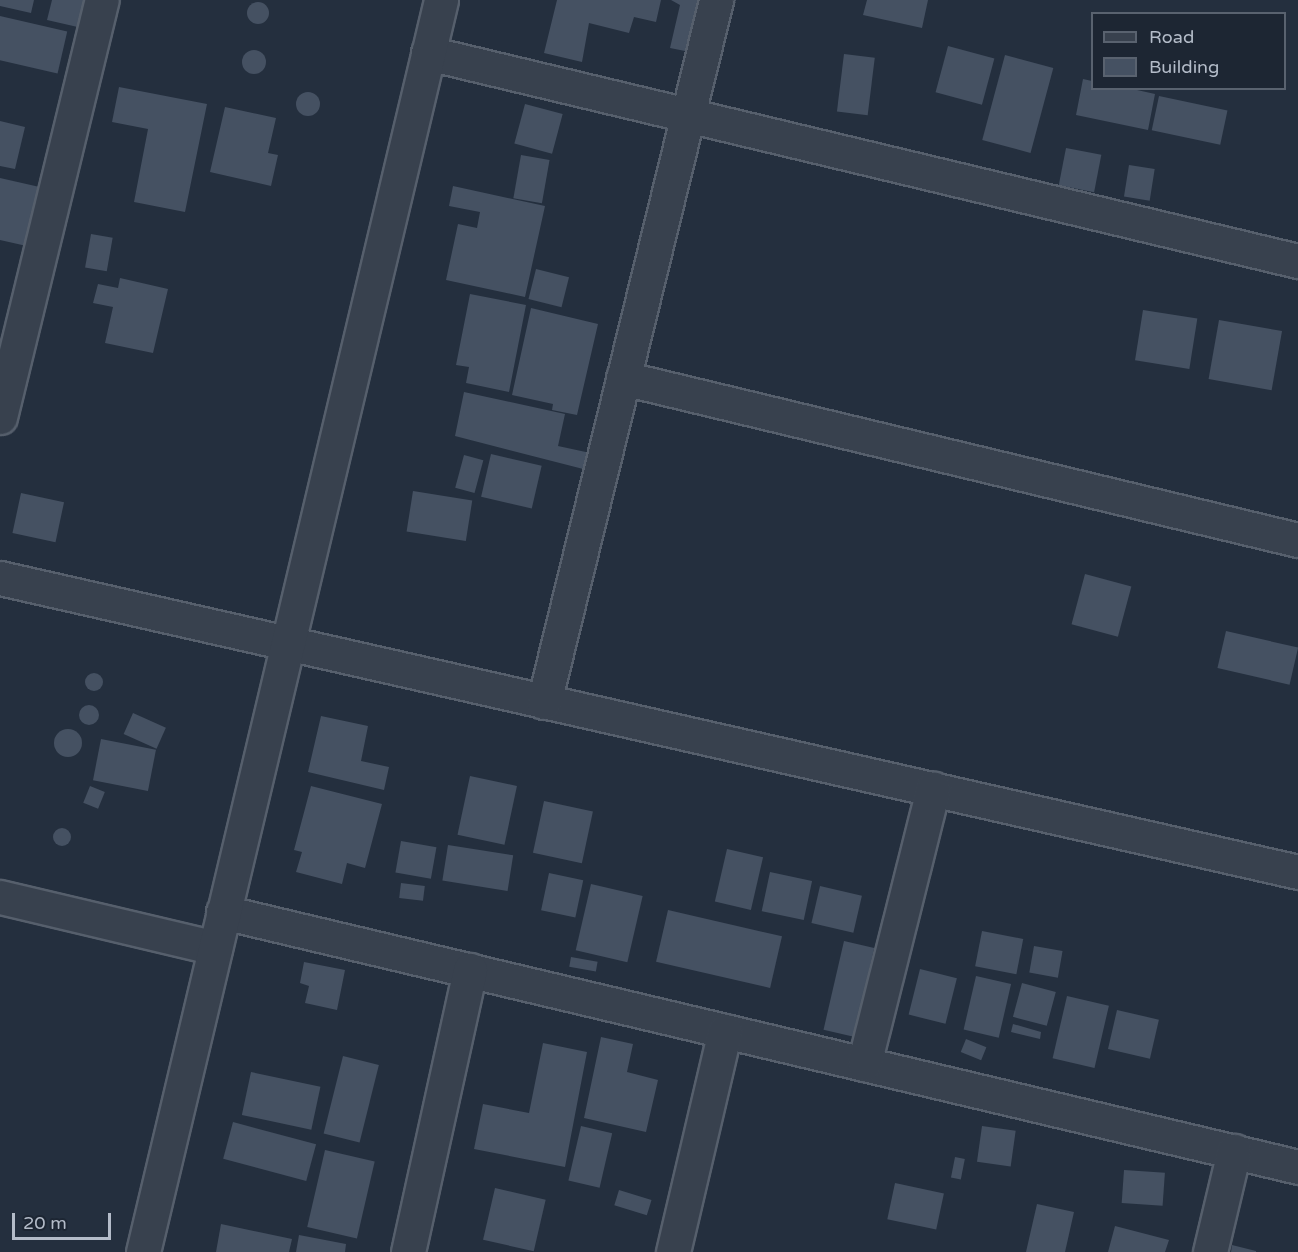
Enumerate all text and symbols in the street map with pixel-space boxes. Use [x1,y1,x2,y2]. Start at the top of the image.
legend [1091,12,1286,90]
text: Road [1149,26,1194,48]
text: Building [1149,56,1219,78]
scale bar [15,1201,114,1239]
text: 20 m [23,1212,67,1234]

